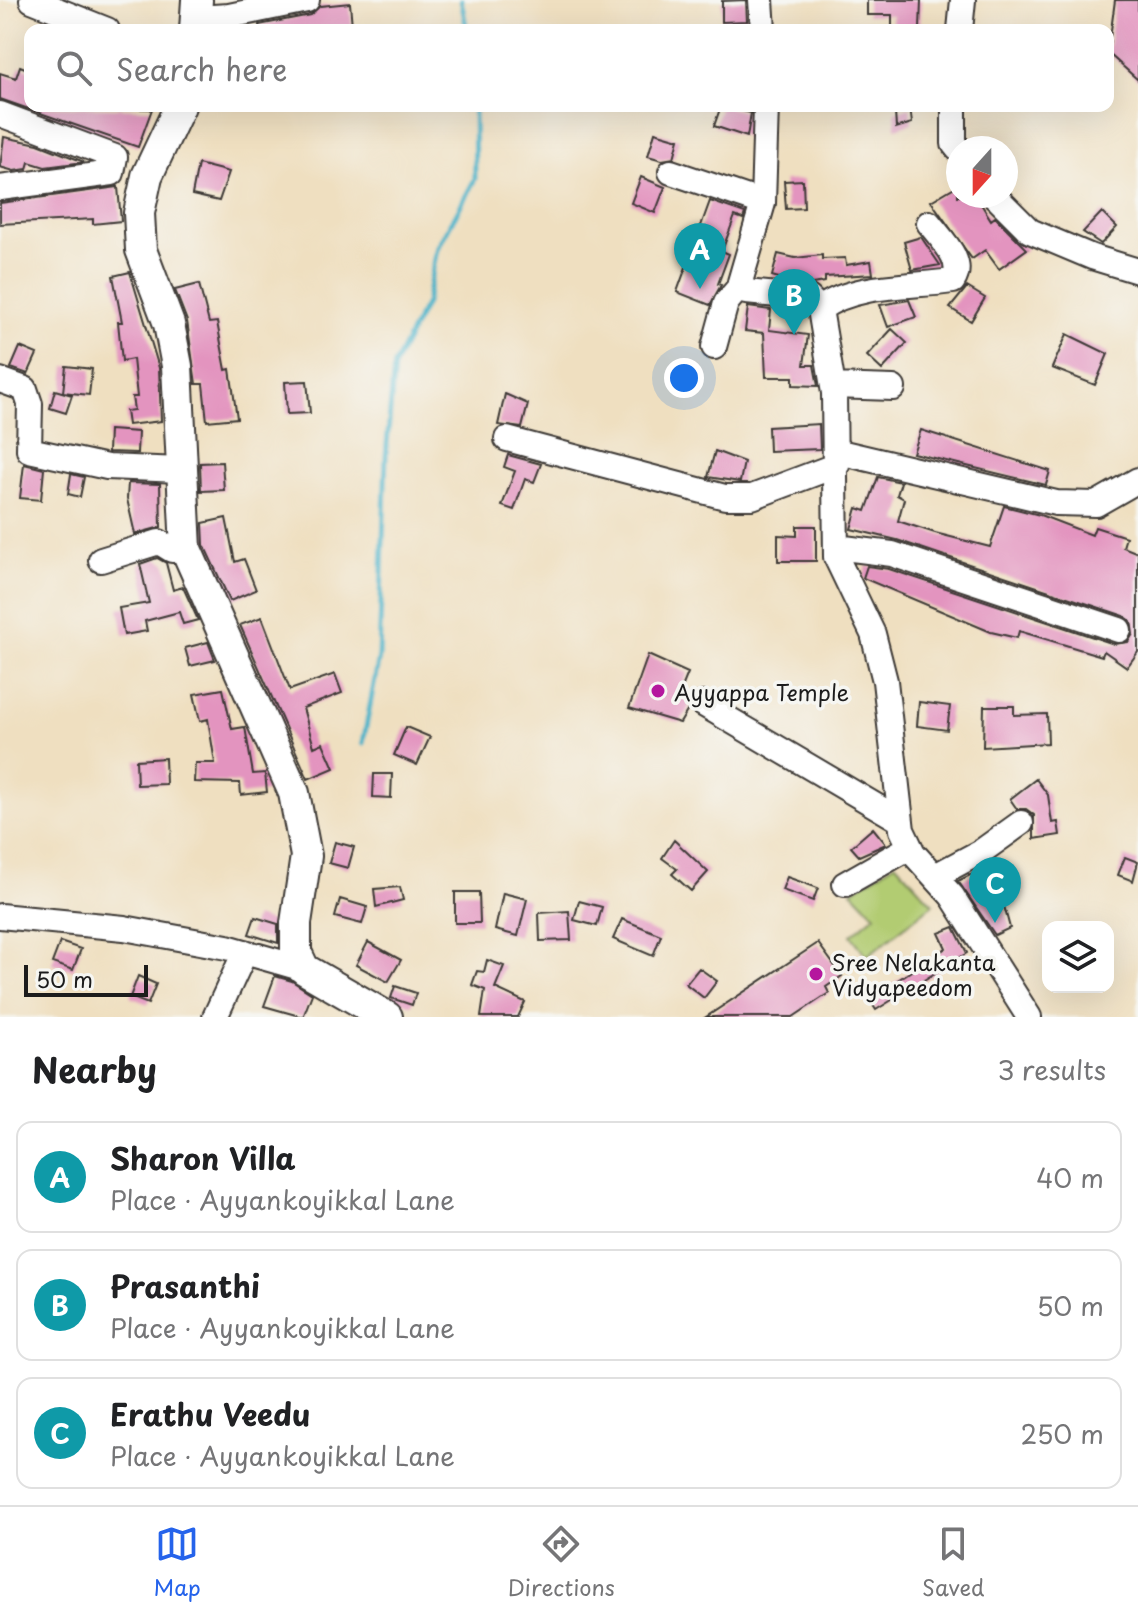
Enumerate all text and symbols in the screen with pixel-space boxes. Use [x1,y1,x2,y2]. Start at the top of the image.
search box [24,24,1114,112]
icon: search [52,46,96,90]
text: Search here [116,46,288,91]
north arrow [946,136,1018,208]
pin: A [674,223,726,289]
pin: B [768,269,820,335]
your location [664,358,704,398]
place label: Ayyappa Temple [674,675,849,708]
marker: Ayyappa Temple [649,682,667,700]
pin: C [969,857,1021,923]
map controls [1042,921,1114,993]
button: layers [1042,921,1114,993]
place label: Sree Nelakanta Vidyapeedom [832,945,996,1003]
scale bar [24,961,148,997]
text: 50 m [36,962,93,995]
marker: Sree Nelakanta Vidyapeedom [807,965,825,983]
text: Nearby [32,1043,157,1095]
text: 3 results [998,1050,1106,1089]
text: Sharon Villa [110,1135,295,1180]
text: A [50,1158,70,1197]
text: 40 m [1036,1158,1104,1197]
text: Place · Ayyankoyikkal Lane [110,1180,455,1219]
text: Prasanthi [110,1263,260,1308]
text: B [51,1286,69,1325]
text: 50 m [1037,1286,1104,1325]
text: Place · Ayyankoyikkal Lane [110,1308,455,1347]
text: Erathu Veedu [110,1391,310,1436]
text: C [50,1414,70,1453]
text: 250 m [1020,1414,1104,1453]
text: Place · Ayyankoyikkal Lane [110,1436,455,1475]
tab: Map [154,1522,201,1603]
tab: Directions [508,1522,615,1603]
tab: Saved [922,1522,984,1603]

